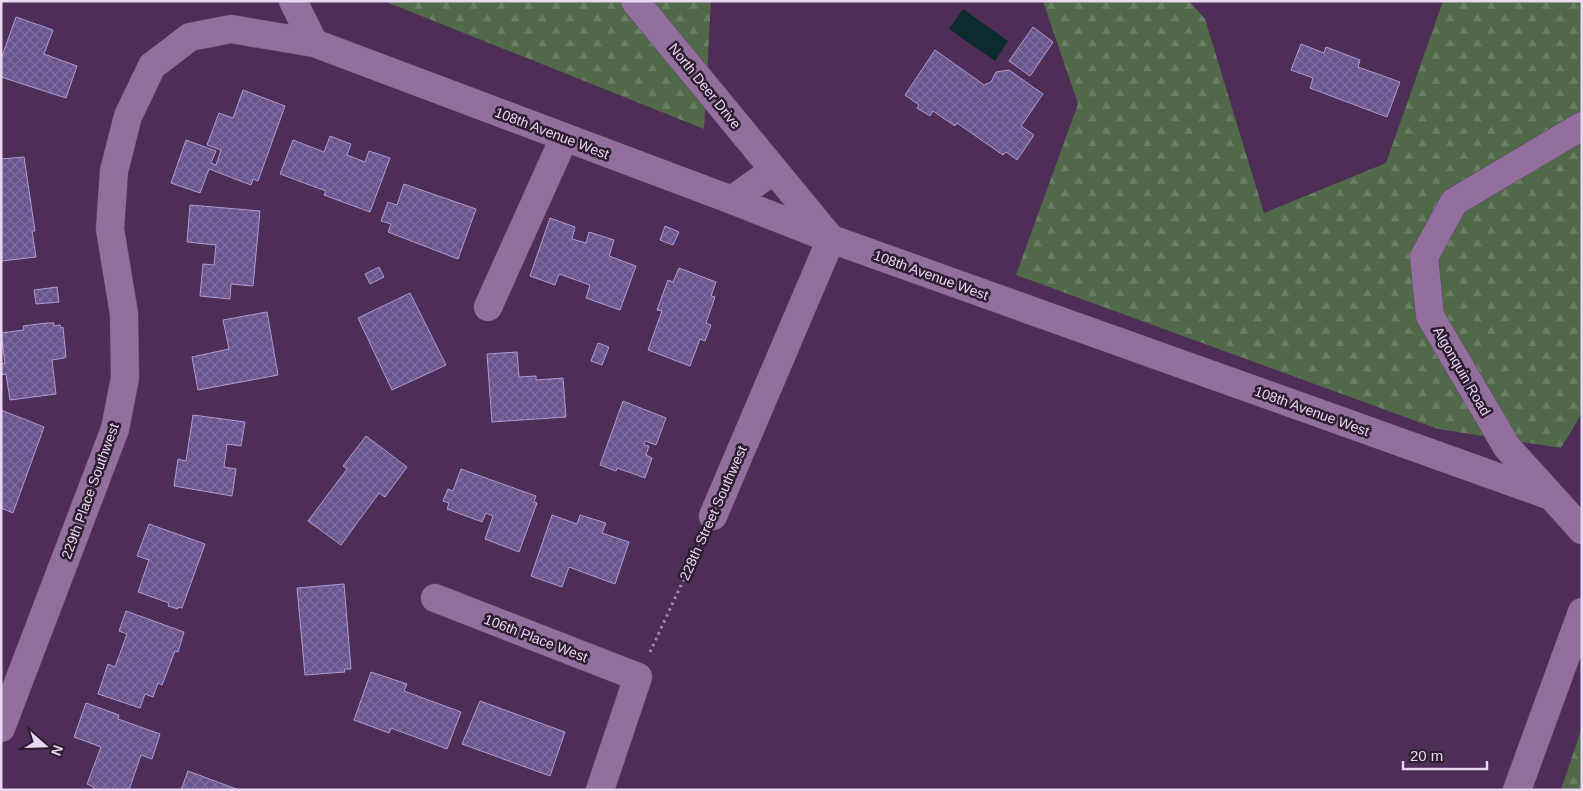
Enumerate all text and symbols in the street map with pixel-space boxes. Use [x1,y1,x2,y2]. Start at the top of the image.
street label: North Deer Drive [666,40,744,132]
street label: 108th Avenue West [493,104,611,162]
street label: 108th Avenue West [871,247,991,303]
street label: Algonquin Road [1430,324,1494,418]
street label: 108th Avenue West [1252,383,1372,439]
street label: 229th Place Southwest [58,421,122,561]
street label: 228th Street Southwest [676,443,750,583]
street label: 106th Place West [482,611,590,665]
north arrow [20,721,70,771]
scale bar [1403,738,1487,770]
text: N [48,743,66,758]
text: 20 m [1410,747,1443,764]

